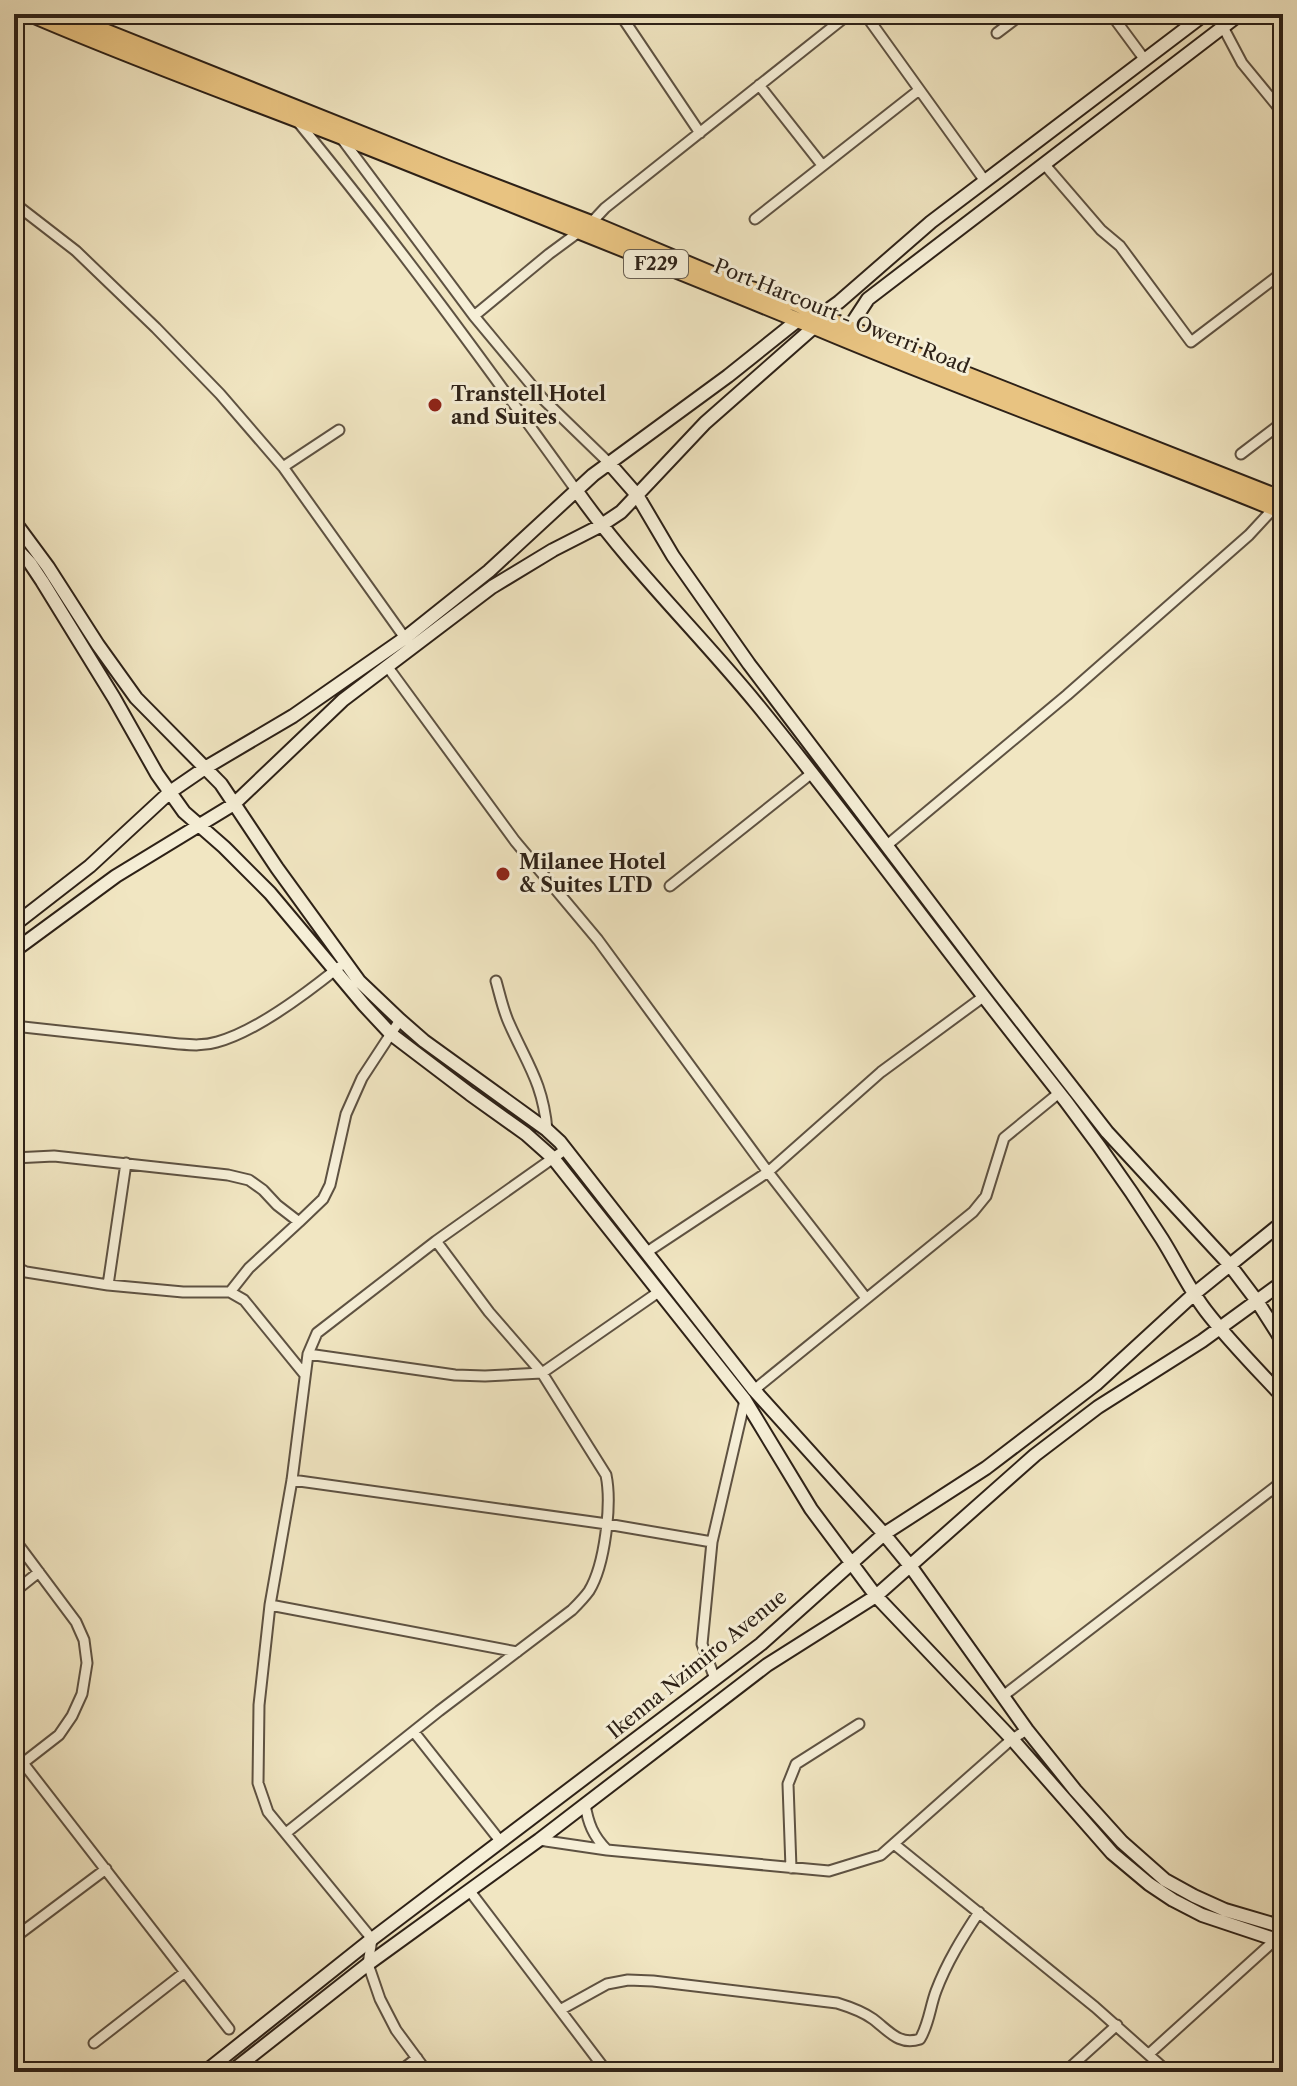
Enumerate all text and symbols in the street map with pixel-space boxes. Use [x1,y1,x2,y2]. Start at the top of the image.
road number: F229 [624,250,688,278]
street label: Port Harcourt - Owerri Road [711,254,973,378]
place label: Transtell Hotel and Suites [451,382,606,429]
marker: Transtell Hotel and Suites [426,396,444,414]
place label: Milanee Hotel & Suites LTD [519,850,666,897]
marker: Milanee Hotel & Suites LTD [494,865,512,883]
street label: Ikenna Nzimiro Avenue [603,1584,791,1744]

